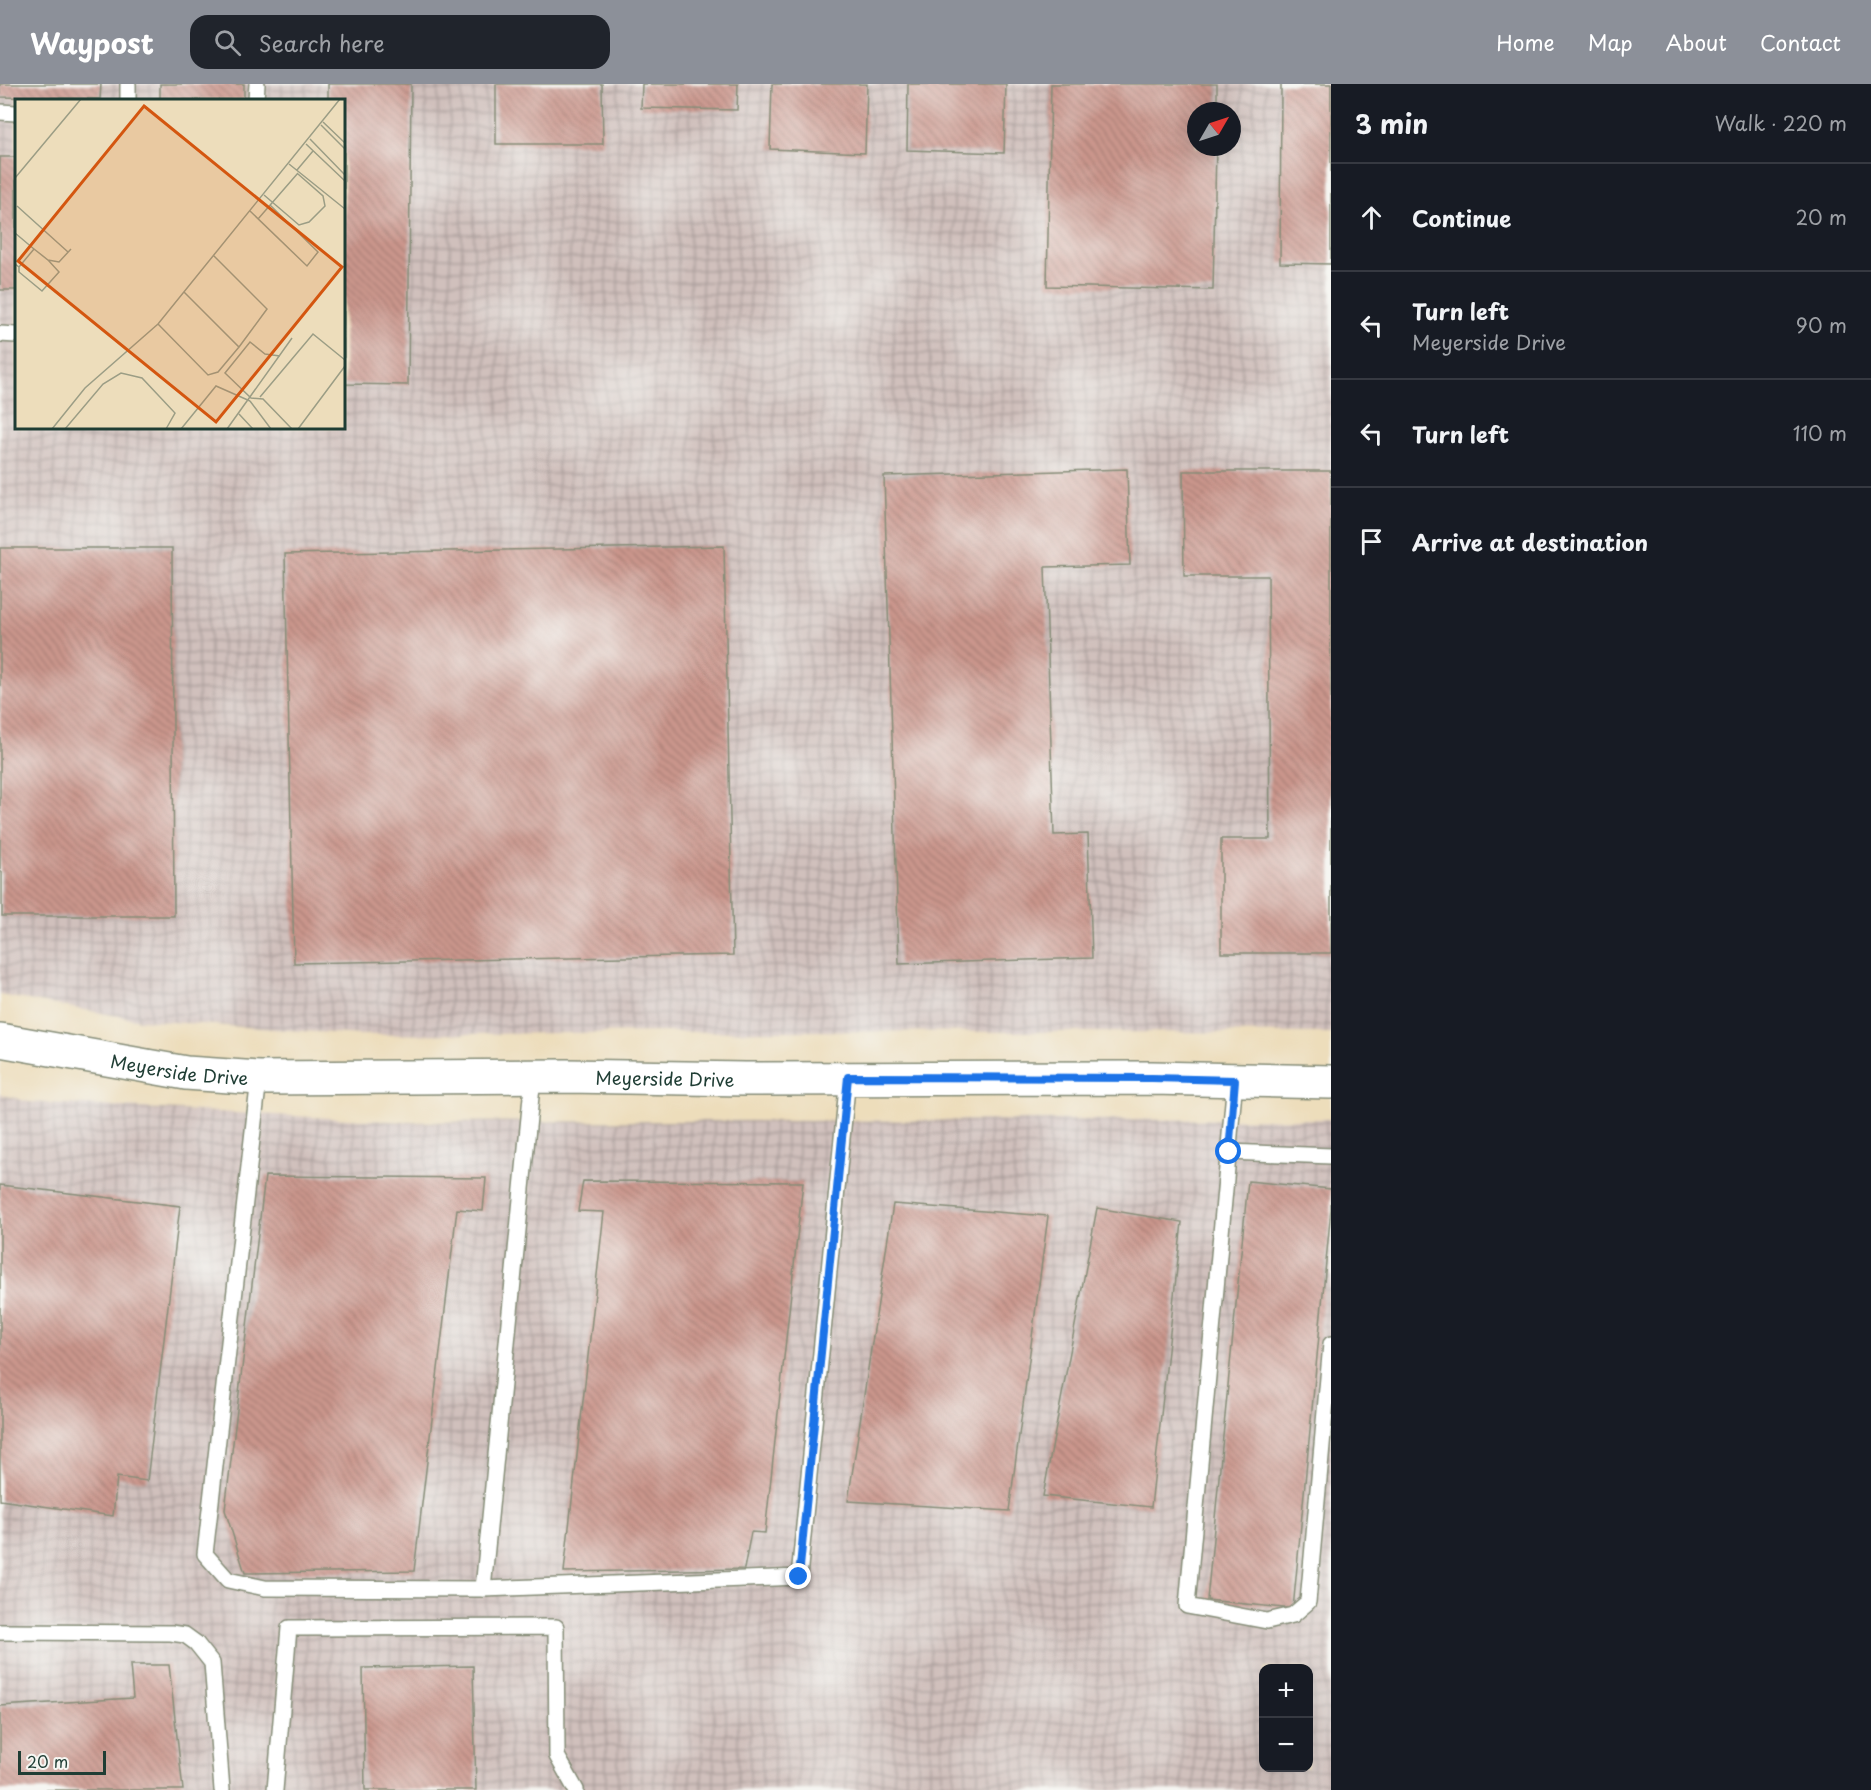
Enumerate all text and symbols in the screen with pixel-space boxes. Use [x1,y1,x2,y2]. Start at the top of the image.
search box [190,15,610,69]
text: Waypost [30,21,154,64]
icon: search [211,26,244,59]
text: Search here [259,26,385,59]
text: Home [1496,26,1555,58]
text: Map [1588,26,1633,58]
text: About [1666,26,1727,58]
text: Contact [1760,26,1841,58]
inset map [15,99,345,429]
north arrow [1187,102,1241,156]
text: 3 min [1355,104,1428,143]
text: Walk · 220 m [1715,108,1847,138]
icon: ahead [1355,201,1388,234]
text: Continue [1412,201,1511,234]
text: 20 m [1795,202,1847,232]
text: Turn left [1412,294,1509,327]
icon: left [1355,309,1388,342]
text: 90 m [1796,310,1847,340]
text: Meyerside Drive [1412,327,1566,357]
icon: left [1355,417,1388,450]
text: Turn left [1412,417,1509,450]
text: 110 m [1793,418,1847,448]
icon: arrive [1355,525,1388,558]
text: Arrive at destination [1412,525,1648,558]
street label: Meyerside Drive [108,1046,250,1091]
street label: Meyerside Drive [595,1063,735,1092]
route start [1215,1138,1241,1164]
route end [785,1563,811,1589]
map controls [1259,1664,1313,1772]
button: + [1259,1664,1313,1718]
button: − [1259,1718,1313,1772]
scale bar [18,1748,106,1776]
text: 20 m [27,1749,68,1773]

